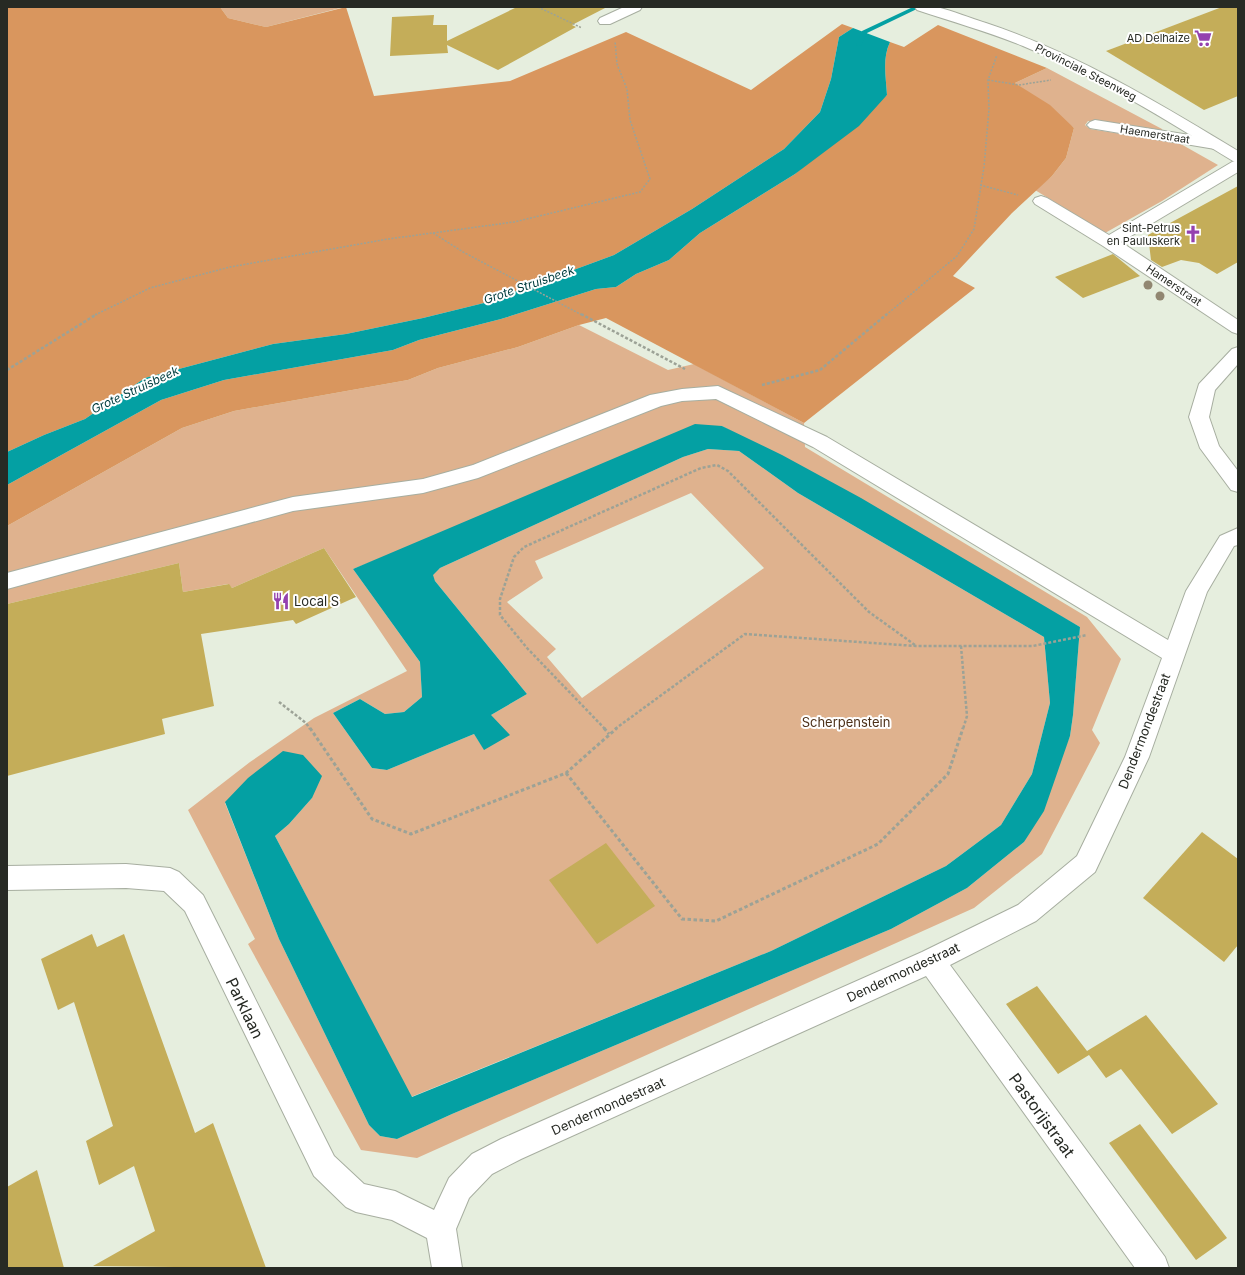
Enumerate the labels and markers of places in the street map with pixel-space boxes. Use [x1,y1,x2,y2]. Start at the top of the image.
supermarket icon: AD Delhaize [1193,28,1213,48]
place label: AD Delhaize [1127,31,1190,45]
place label: Sint-Petrus en Pauluskerk [1107,221,1180,248]
church icon: Sint-Petrus en Pauluskerk [1183,224,1203,244]
restaurant icon: Local S [271,591,291,611]
place label: Local S [294,593,339,609]

